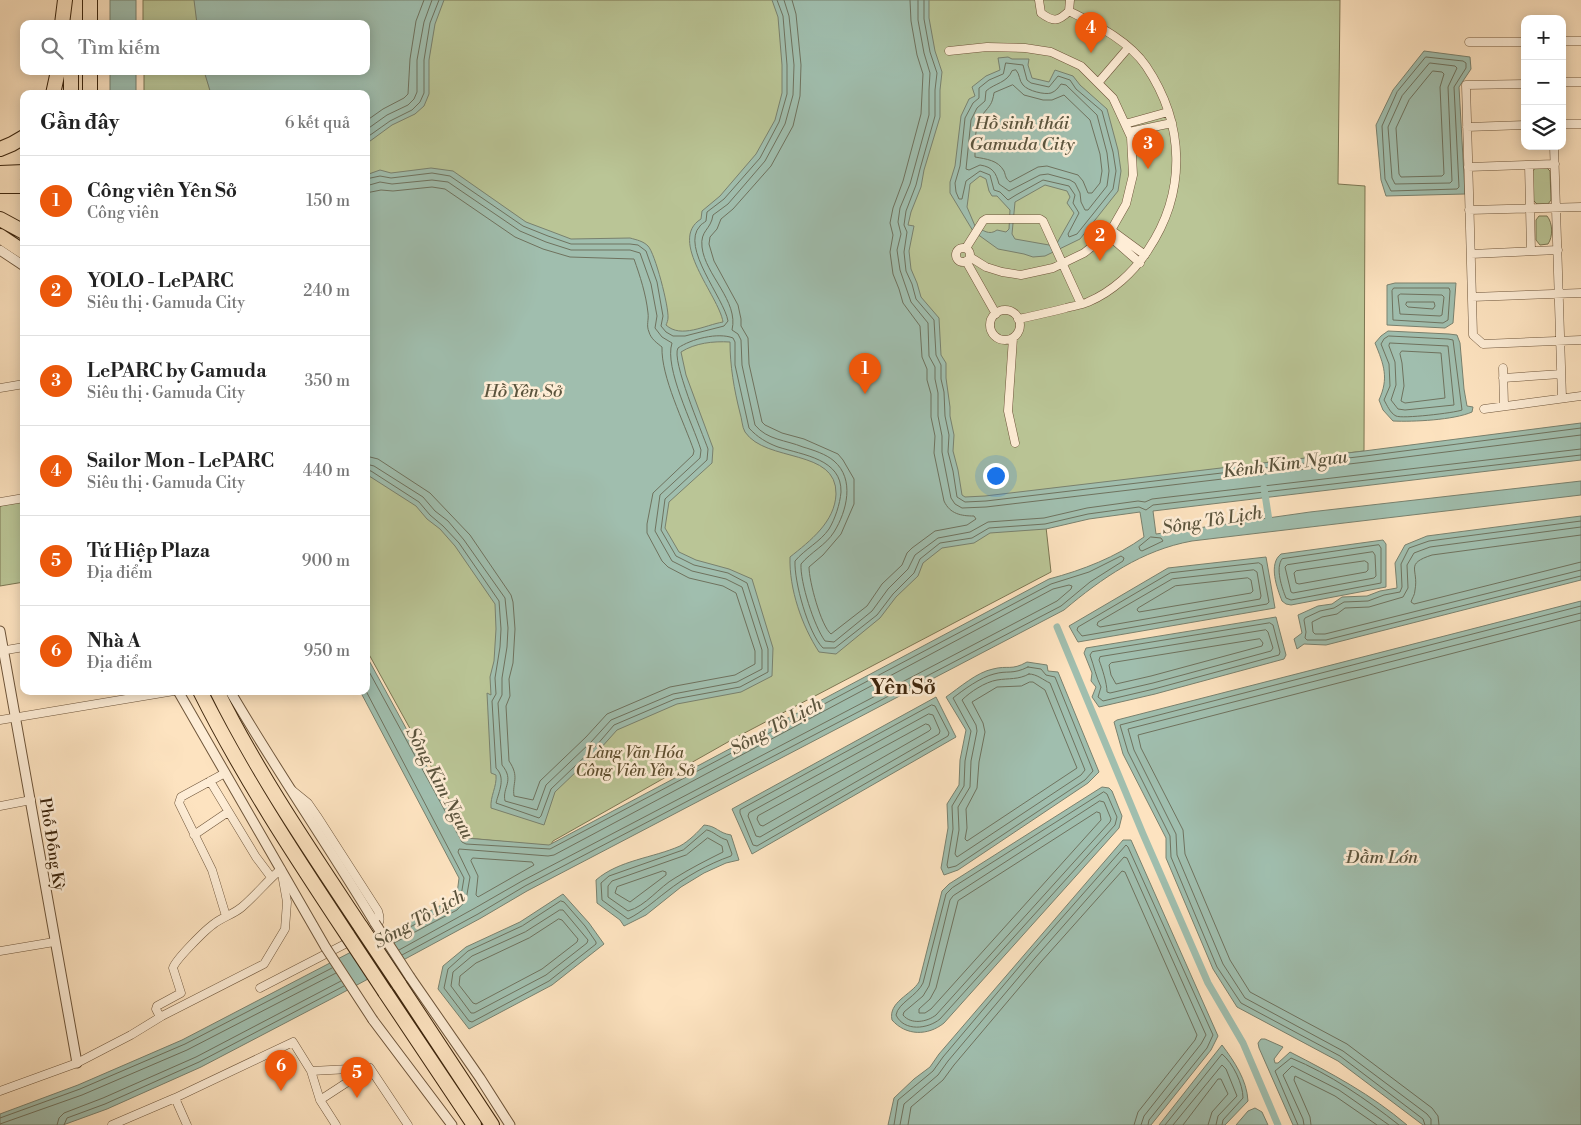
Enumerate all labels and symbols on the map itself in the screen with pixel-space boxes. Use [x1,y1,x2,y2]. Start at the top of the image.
pin: 4 [1075,12,1107,53]
water label: Hồ sinh thái Gamuda City [969,112,1075,156]
pin: 3 [1132,128,1164,169]
pin: 2 [1084,220,1116,261]
pin: 1 [849,353,881,394]
water label: Hồ Yên Sở [483,380,563,403]
water label: Kênh Kim Ngưu [1221,445,1350,484]
your location [983,463,1009,489]
water label: Sông Tô Lịch [1160,501,1265,540]
district label: Yên Sở [870,675,936,701]
water label: Sông Tô Lịch [726,692,827,760]
water label: Sông Kim Ngưu [400,723,479,844]
park label: Làng Văn Hóa Công Viên Yên Sở [575,743,695,781]
street label: Phố Đống Kỳ [35,796,69,892]
water label: Đầm Lớn [1345,846,1419,869]
water label: Sông Tô Lịch [369,884,470,954]
pin: 6 [265,1050,297,1091]
pin: 5 [341,1057,373,1098]

